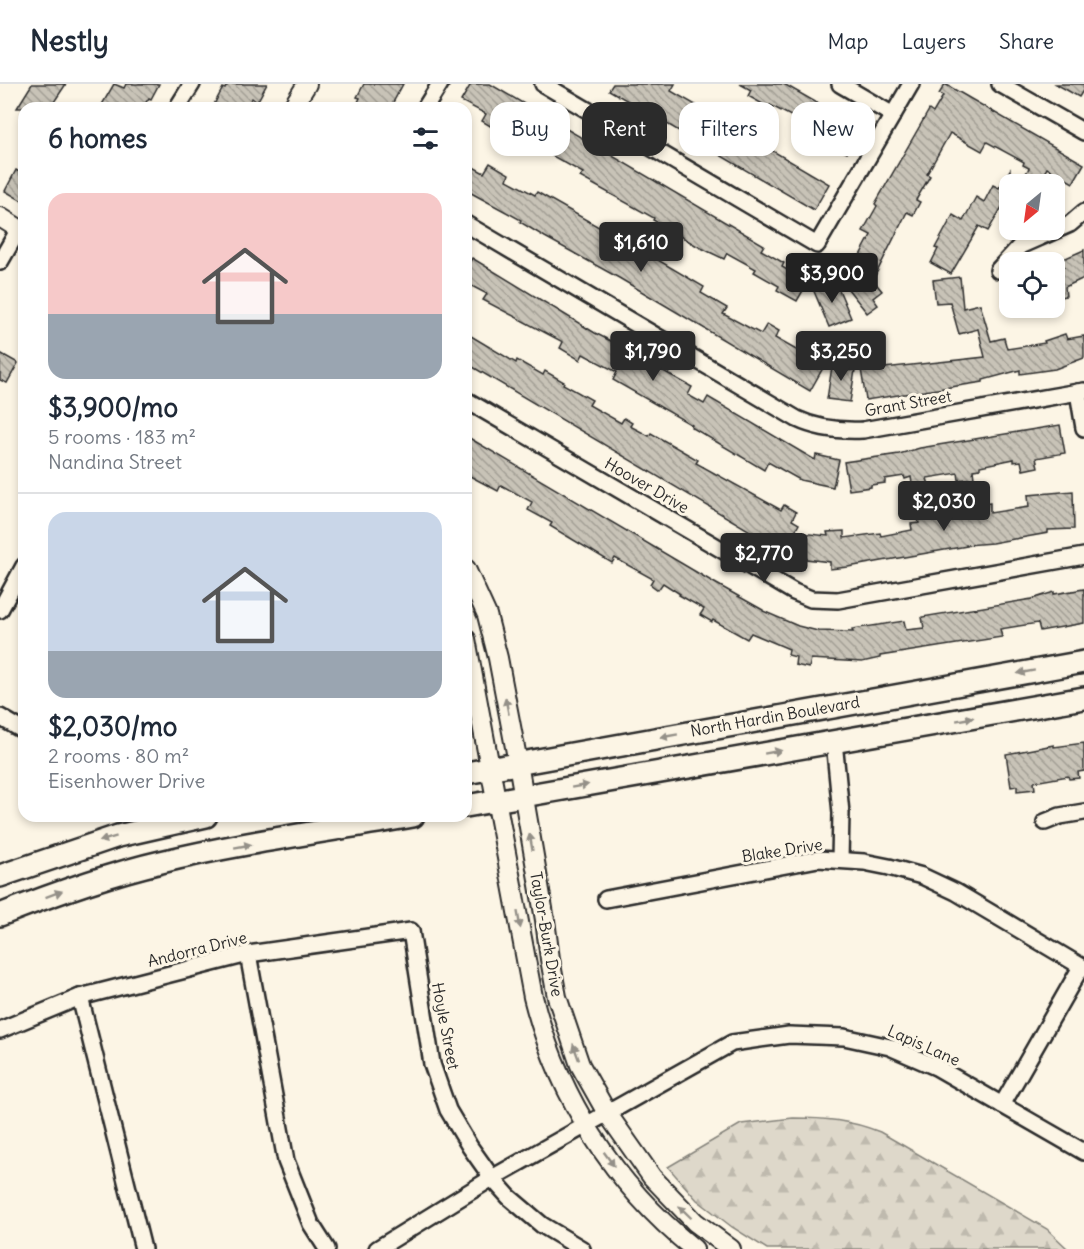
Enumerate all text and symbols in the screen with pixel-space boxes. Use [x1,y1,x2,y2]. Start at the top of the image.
text: Nestly [30,23,109,59]
text: Map [828,28,868,55]
text: Layers [901,28,966,55]
text: Share [999,28,1054,55]
chip: Buy [490,102,570,156]
chip: Rent [582,102,667,156]
chip: Filters [679,102,779,156]
chip: New [791,102,875,156]
text: 6 homes [48,122,147,155]
icon: filters [409,122,442,155]
north arrow [999,174,1065,240]
map controls [999,174,1065,318]
pin: $1,610 [592,222,690,273]
text: $1,610 [613,229,669,254]
icon: home [191,232,299,340]
button: locate [999,252,1065,318]
pin: $3,900 [783,253,881,304]
text: $3,900 [800,260,864,285]
pin: $1,790 [604,331,702,382]
pin: $3,250 [792,331,890,382]
text: $1,790 [624,338,682,363]
text: $3,250 [810,338,872,363]
street label: Grant Street [863,385,954,420]
text: $3,900/mo [48,391,178,424]
text: 5 rooms · 183 m² [48,424,196,449]
text: Nandina Street [48,449,182,474]
street label: Hoover Drive [601,453,693,517]
pin: $2,030 [895,481,993,532]
text: $2,030 [912,488,976,513]
pin: $2,770 [715,533,813,584]
text: $2,770 [735,540,794,565]
icon: home [191,551,299,659]
one-way arrow [1017,668,1036,677]
street label: North Hardin Boulevard [689,691,861,741]
one-way arrow [502,696,511,715]
text: $2,030/mo [48,710,177,743]
one-way arrow [955,714,974,723]
one-way arrow [659,731,678,740]
text: 2 rooms · 80 m² [48,743,189,768]
one-way arrow [763,747,782,756]
text: Eisenhower Drive [48,768,205,793]
one-way arrow [571,781,590,790]
one-way arrow [526,832,535,851]
street label: Blake Drive [740,834,824,866]
one-way arrow [99,835,117,844]
one-way arrow [234,841,253,850]
street label: Taylor-Burk Drive [526,870,568,998]
one-way arrow [46,888,64,898]
one-way arrow [515,911,524,930]
street label: Andorra Drive [145,927,249,971]
street label: Hoyle Street [428,981,464,1072]
street label: Lapis Lane [885,1020,963,1070]
one-way arrow [570,1043,580,1061]
one-way arrow [602,1152,614,1167]
one-way arrow [678,1205,693,1219]

